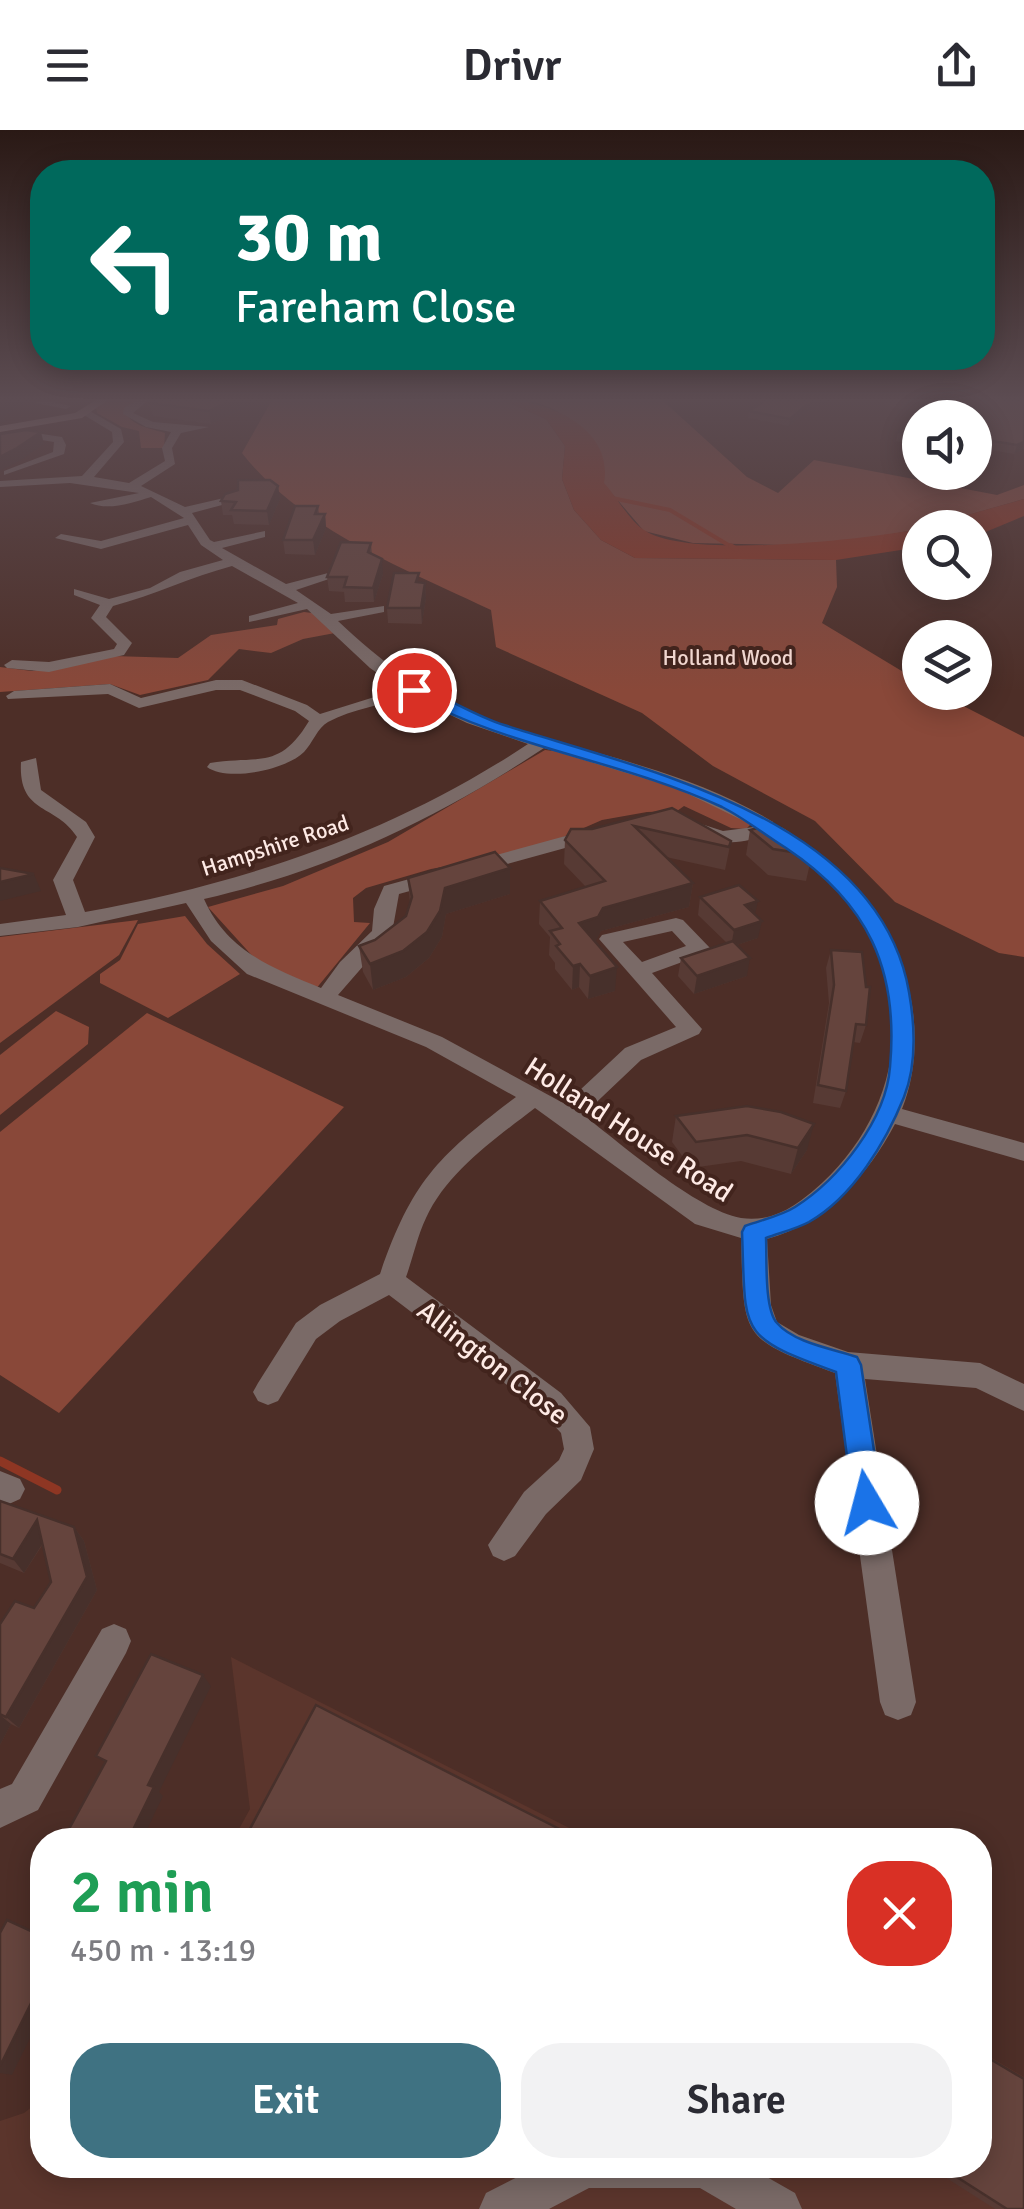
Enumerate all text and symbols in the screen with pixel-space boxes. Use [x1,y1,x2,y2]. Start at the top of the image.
icon: menu [40,38,95,93]
text: Drivr [463,38,561,93]
icon: share [929,38,984,93]
text: 30 m [235,194,383,280]
icon: left [70,200,200,330]
text: Fareham Close [235,280,517,335]
map controls [902,400,992,710]
button: sound [902,400,992,490]
button: search [902,510,992,600]
button: layers [902,620,992,710]
park label: Holland Wood [662,644,794,671]
pin [372,648,457,733]
icon: arrive [387,663,442,718]
street label: Hampshire Road [198,809,352,882]
street label: Holland House Road [518,1050,739,1210]
street label: Allington Close [410,1293,574,1432]
position arrow [815,1451,919,1555]
text: 2 min [70,1856,214,1930]
button: close [847,1861,952,1966]
text: 450 m · 13:19 [70,1931,256,1970]
button: Exit [70,2043,501,2158]
button: Share [521,2043,952,2158]

